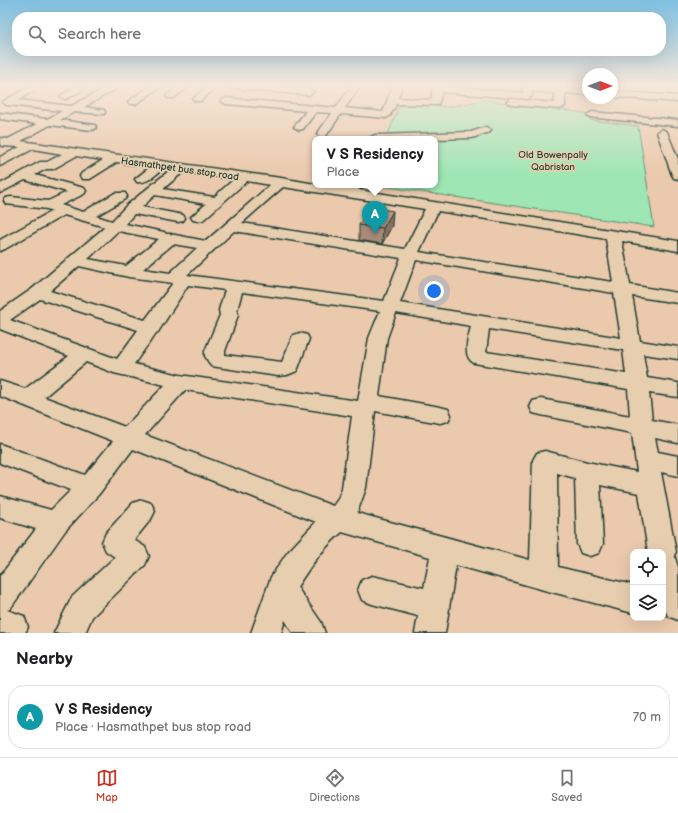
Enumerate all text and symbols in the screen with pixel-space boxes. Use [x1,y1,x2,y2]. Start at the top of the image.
search box [12,12,666,56]
icon: search [26,23,48,45]
text: Search here [58,25,141,44]
north arrow [582,68,618,104]
popup [312,136,438,188]
text: V S Residency [326,145,424,164]
park label: Old Bowenpally Qabristan [518,149,588,173]
street label: Hasmathpet bus stop road [120,155,240,183]
text: Place [326,164,359,180]
pin: A [362,201,388,234]
your location [424,281,444,301]
map controls [630,549,666,621]
button: locate [630,549,666,585]
button: layers [630,585,666,621]
text: Nearby [16,649,73,669]
text: V S Residency [55,700,152,719]
text: A [26,709,34,725]
text: 70 m [633,709,661,725]
text: Place · Hasmathpet bus stop road [55,719,251,735]
tab: Map [96,767,118,804]
tab: Directions [309,767,360,804]
tab: Saved [551,767,582,804]

